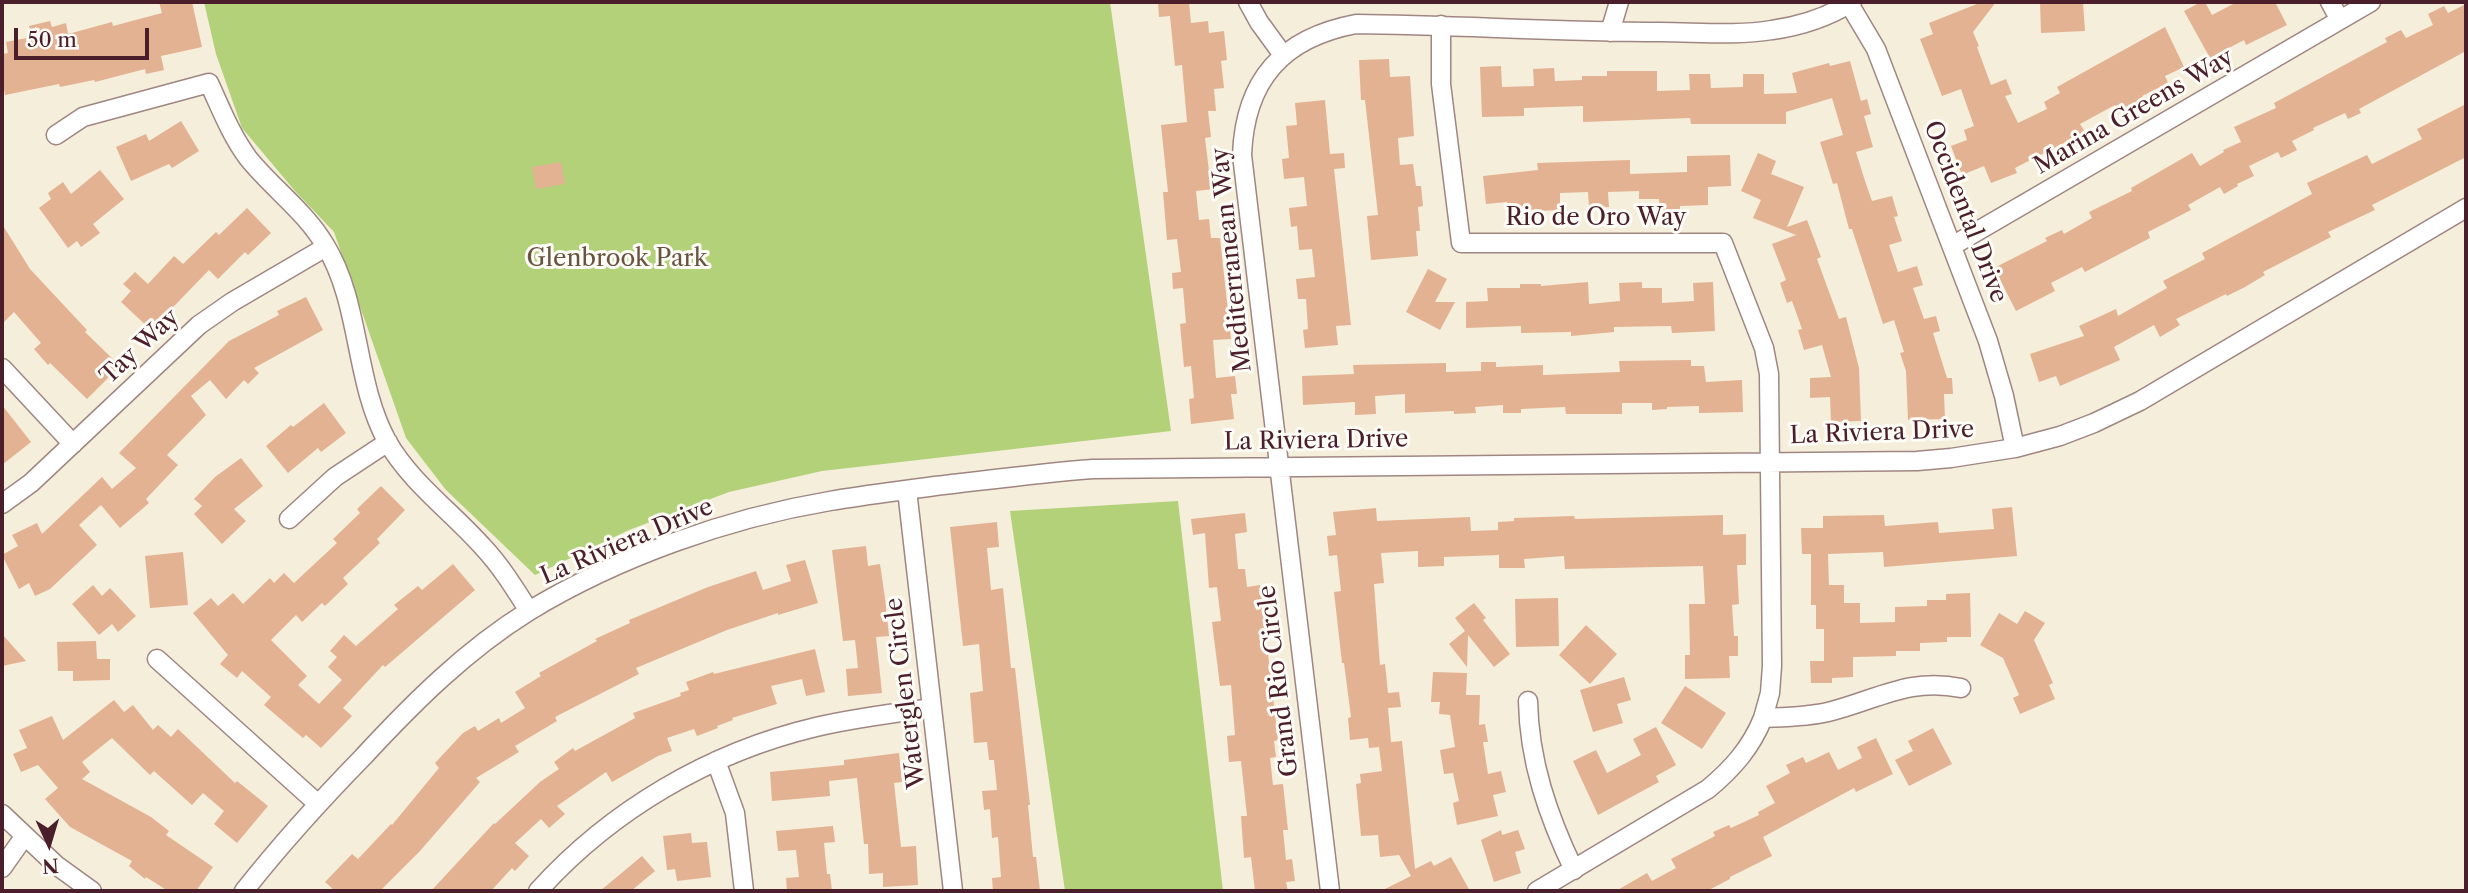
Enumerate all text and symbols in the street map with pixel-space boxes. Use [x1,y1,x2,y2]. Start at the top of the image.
scale bar [18,14,152,58]
text: 50 m [27,27,77,52]
street label: Marina Greens Way [2029,43,2239,181]
street label: Occidental Drive [1917,117,2013,307]
street label: Mediterranean Way [1206,146,1258,374]
street label: Rio de Oro Way [1506,204,1686,232]
park label: Glenbrook Park [526,245,708,273]
street label: Tay Way [95,303,185,391]
street label: La Riviera Drive [1789,415,1975,451]
street label: La Riviera Drive [1224,425,1408,457]
street label: La Riviera Drive [536,493,718,591]
street label: Grand Rio Circle [1253,584,1305,778]
street label: Waterglen Circle [880,596,932,790]
north arrow [14,809,84,879]
text: N [41,853,60,877]

